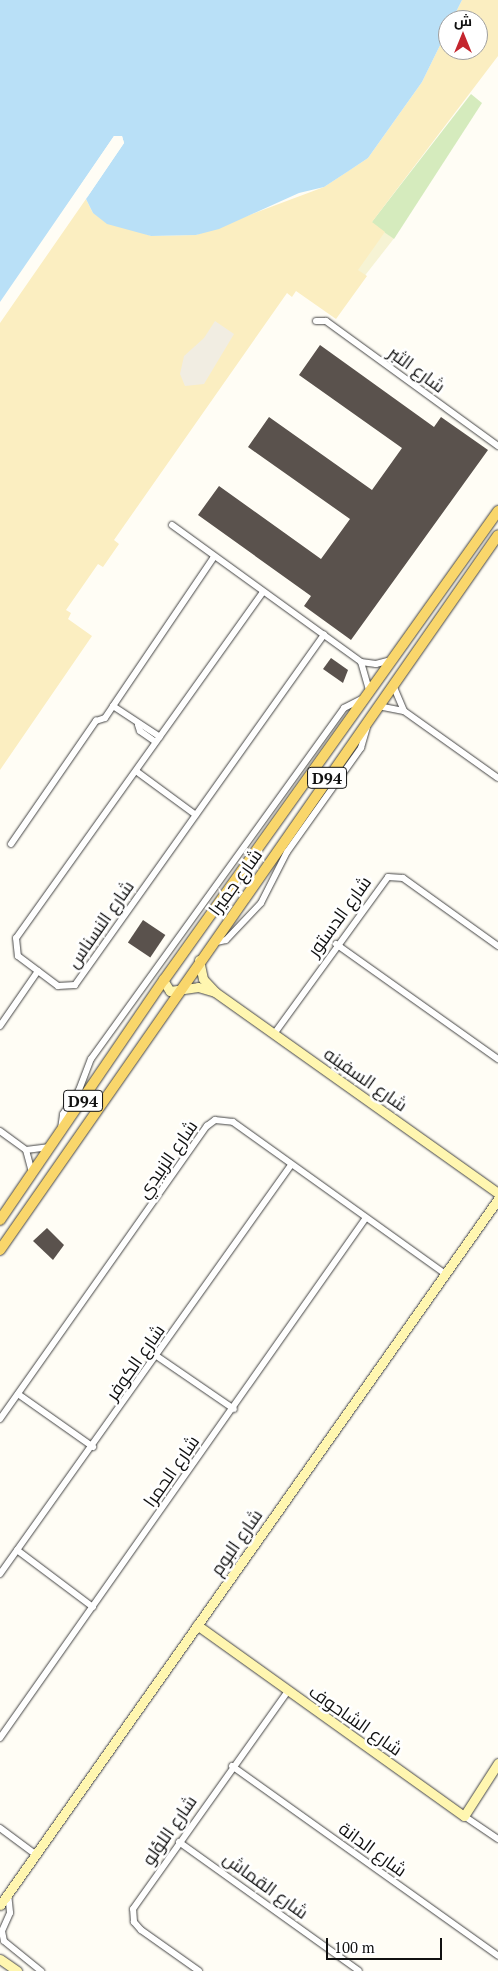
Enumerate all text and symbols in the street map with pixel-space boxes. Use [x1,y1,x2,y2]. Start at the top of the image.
north arrow [438,10,488,60]
text: ش [454,11,472,30]
street label: شارع الثبر [384,341,450,397]
road number: D94 [307,764,347,791]
street label: شارع جميرا [204,845,266,919]
street label: شارع الدستور [303,872,375,960]
street label: شارع النسناس [62,876,138,972]
street label: شارع السفينه [320,1042,412,1116]
road number: D94 [63,1088,103,1114]
street label: شارع الزبيدي [132,1116,202,1202]
street label: شارع الكوفر [101,1320,169,1404]
street label: شارع الحمرا [139,1431,203,1511]
street label: شارع البوم [205,1505,267,1579]
street label: شارع الشاحوف [305,1680,407,1760]
street label: شارع اللؤلو [137,1791,201,1869]
street label: شارع الدانة [335,1817,411,1881]
street label: شارع القماش [219,1847,313,1923]
scale bar [328,1928,444,1960]
text: 100 m [334,1937,375,1957]

